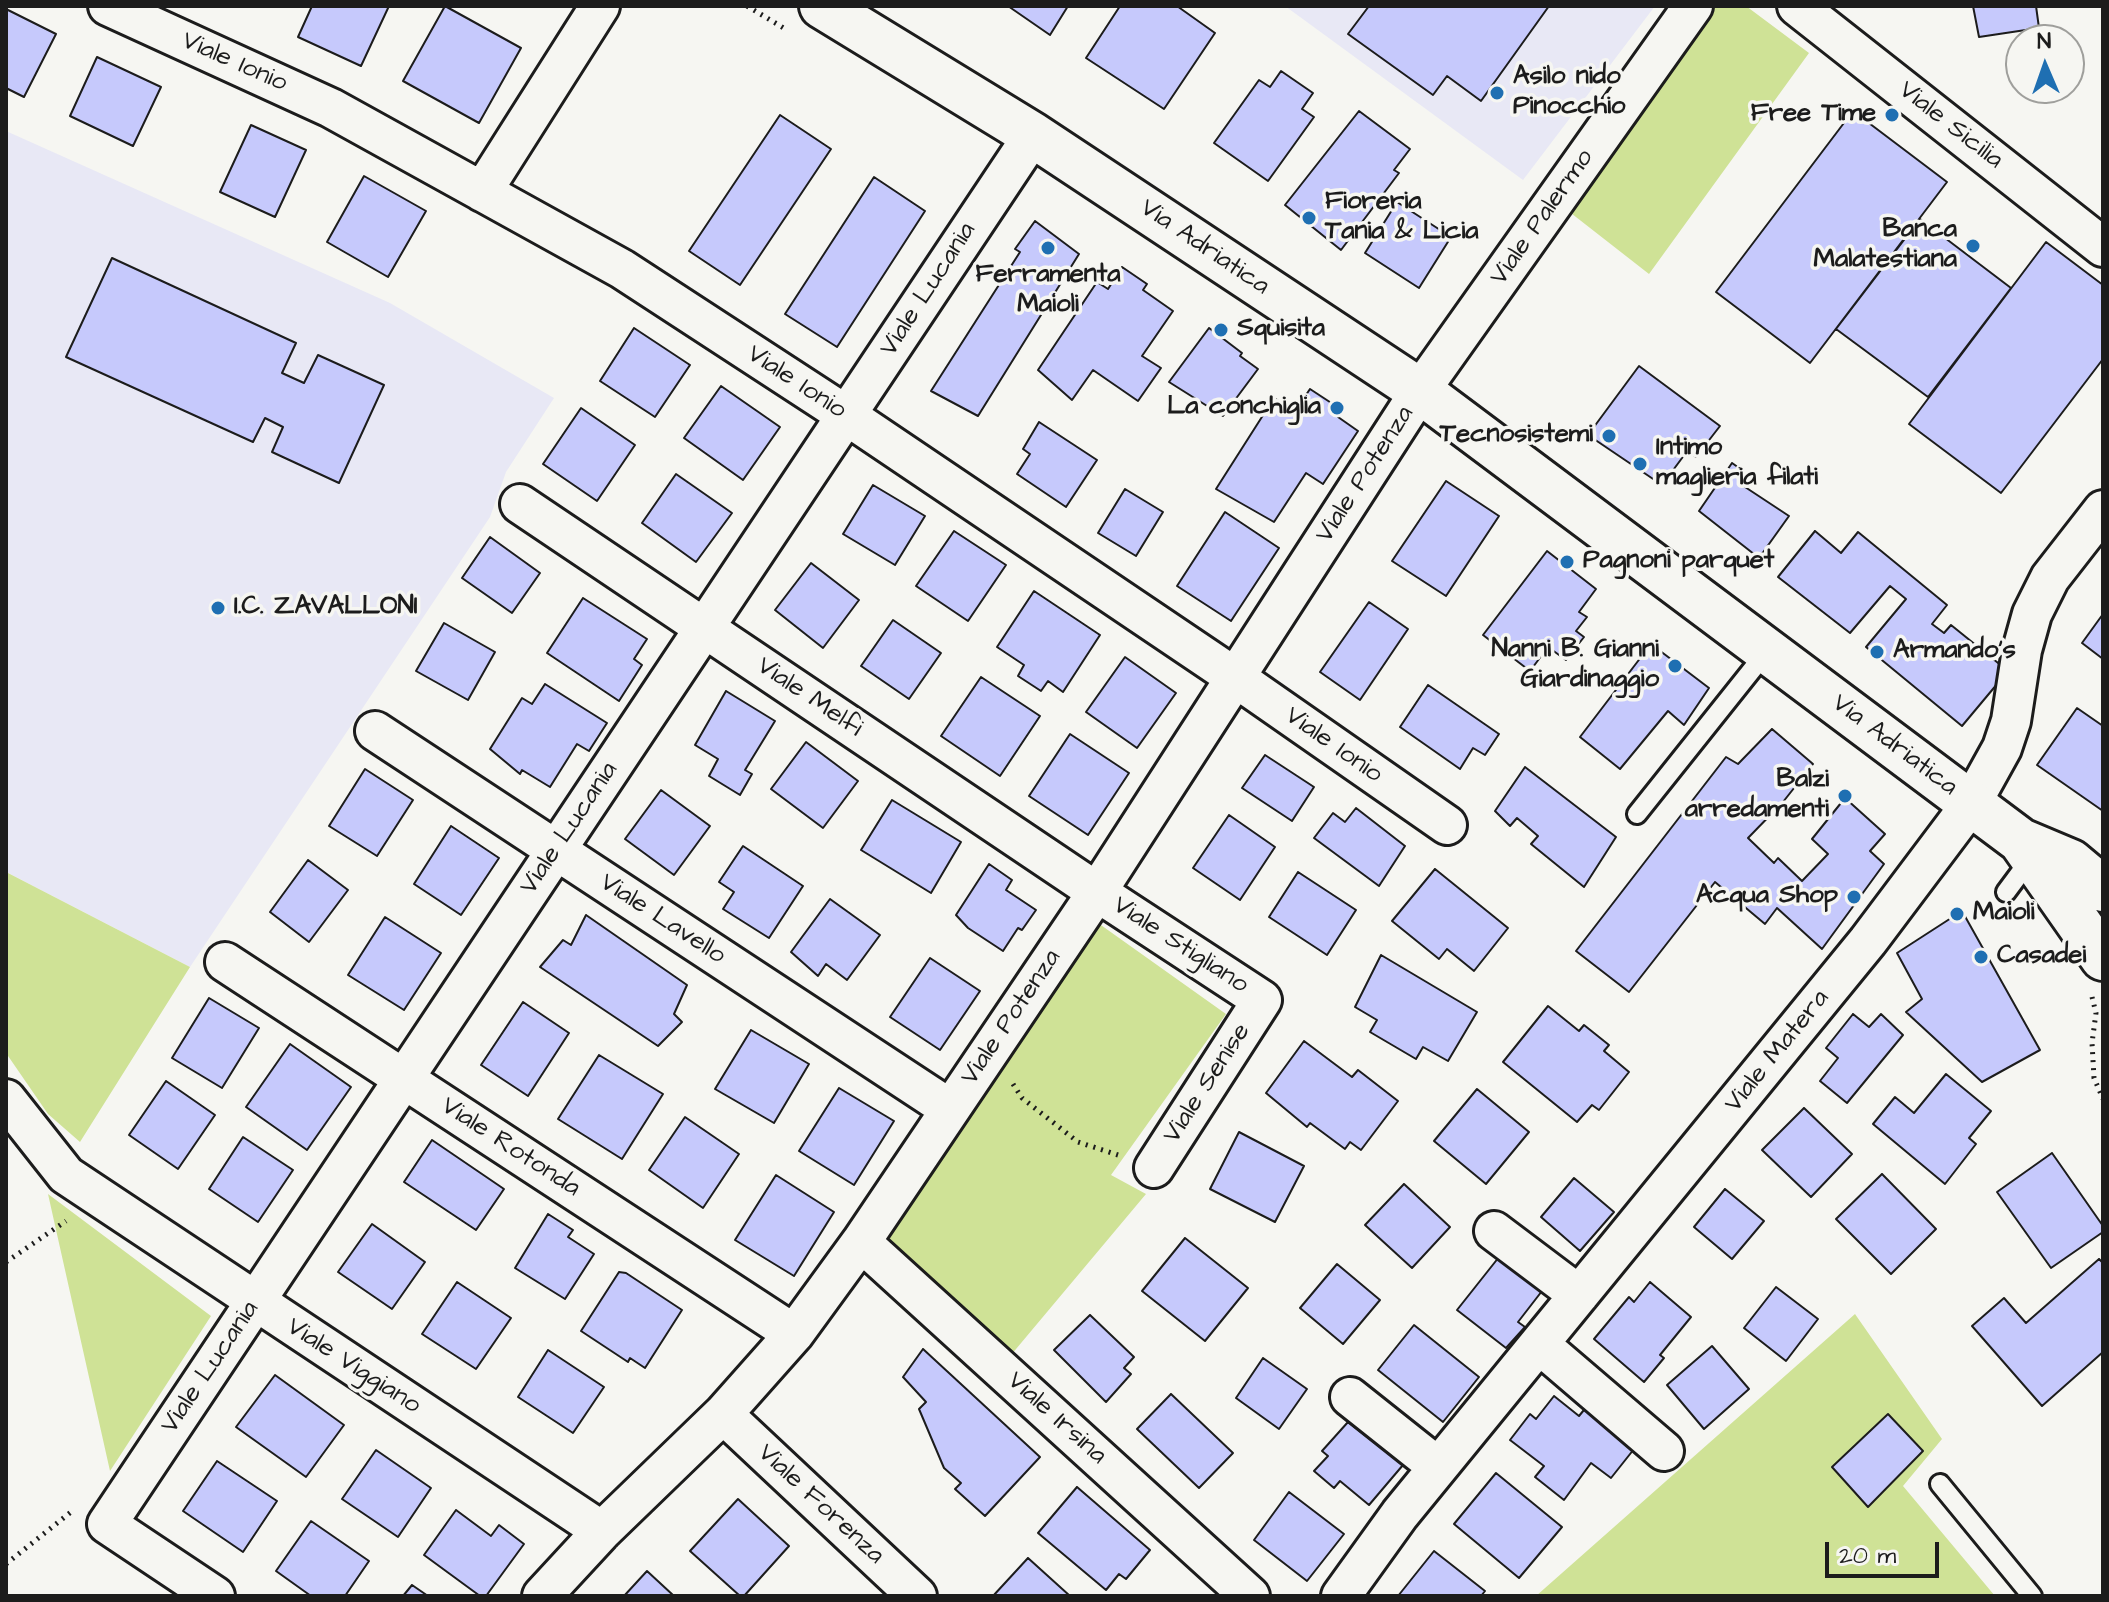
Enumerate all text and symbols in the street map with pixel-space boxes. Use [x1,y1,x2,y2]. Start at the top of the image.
north arrow [2005,24,2085,104]
street label: Viale Ionio [176,26,292,100]
text: N [2037,26,2052,57]
place label: Asilo nido Pinocchio [1513,62,1625,124]
street label: Viale Sicilia [1891,75,2009,177]
marker: Asilo nido Pinocchio [1488,84,1506,102]
place label: Free Time [1751,99,1876,131]
marker: Free Time [1883,106,1901,124]
street label: Viale Palermo [1485,144,1601,292]
place label: Fioreria Tania & Licia [1325,187,1478,248]
street label: Via Adriatica [1133,193,1275,303]
marker: Fioreria Tania & Licia [1300,209,1318,227]
place label: Banca Malatestiana [1813,215,1957,276]
street label: Viale Lucania [874,217,984,363]
marker: Banca Malatestiana [1964,237,1982,255]
marker: Ferramenta Maioli [1039,239,1057,257]
place label: Ferramenta Maioli [975,260,1121,322]
place label: Squisita [1237,314,1325,346]
marker: Squisita [1212,321,1230,339]
street label: Viale Ionio [740,339,852,427]
place label: La conchiglia [1167,392,1321,424]
marker: La conchiglia [1328,399,1346,417]
street label: Viale Potenza [1310,401,1422,549]
place label: Tecnosistemi [1440,420,1593,452]
marker: Tecnosistemi [1600,427,1618,445]
place label: Intimo maglieria filati [1656,433,1818,494]
marker: Intimo maglieria filati [1631,455,1649,473]
place label: Pagnoni parquet [1583,546,1774,578]
marker: Pagnoni parquet [1558,553,1576,571]
place label: I.C. ZAVALLONI [234,592,418,624]
marker: I.C. ZAVALLONI [209,599,227,617]
place label: Nanni B. Gianni Giardinaggio [1491,635,1659,696]
place label: Armando's [1893,636,2016,668]
marker: Armando's [1868,643,1886,661]
street label: Viale Melfi [750,651,868,745]
marker: Nanni B. Gianni Giardinaggio [1666,657,1684,675]
street label: Via Adriatica [1825,689,1963,803]
street label: Viale Ionio [1278,701,1388,791]
street label: Viale Lucania [514,757,626,901]
place label: Balzi arredamenti [1685,765,1829,826]
marker: Balzi arredamenti [1836,787,1854,805]
street label: Viale Lavello [593,868,731,972]
place label: Acqua Shop [1696,881,1838,913]
marker: Acqua Shop [1845,888,1863,906]
street label: Viale Stigliano [1106,891,1254,1001]
place label: Maioli [1973,898,2034,930]
marker: Maioli [1948,905,1966,923]
place label: Casadei [1997,941,2086,973]
street label: Viale Potenza [955,944,1069,1092]
marker: Casadei [1972,948,1990,966]
street label: Viale Matera [1719,984,1837,1120]
street label: Viale Senise [1158,1018,1258,1150]
street label: Viale Rotonda [434,1091,586,1205]
street label: Viale Lucania [155,1296,267,1440]
street label: Viale Viggiano [280,1312,426,1422]
street label: Viale Irsina [1000,1366,1112,1472]
street label: Viale Forenza [750,1438,890,1572]
scale bar [1829,1526,1943,1576]
text: 20 m [1839,1539,1896,1573]

